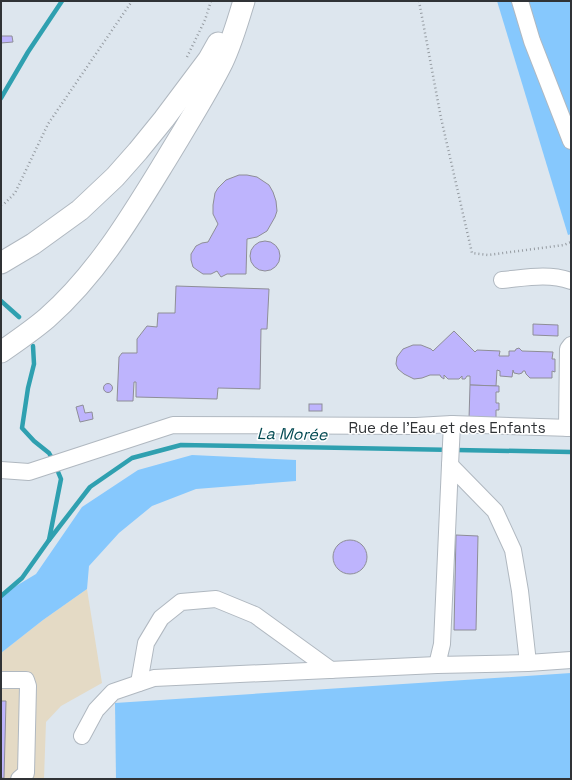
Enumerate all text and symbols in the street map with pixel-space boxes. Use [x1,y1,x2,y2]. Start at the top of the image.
street label: Rue de l'Eau et des Enfants [348,418,546,437]
water label: La Morée [257,423,328,445]

